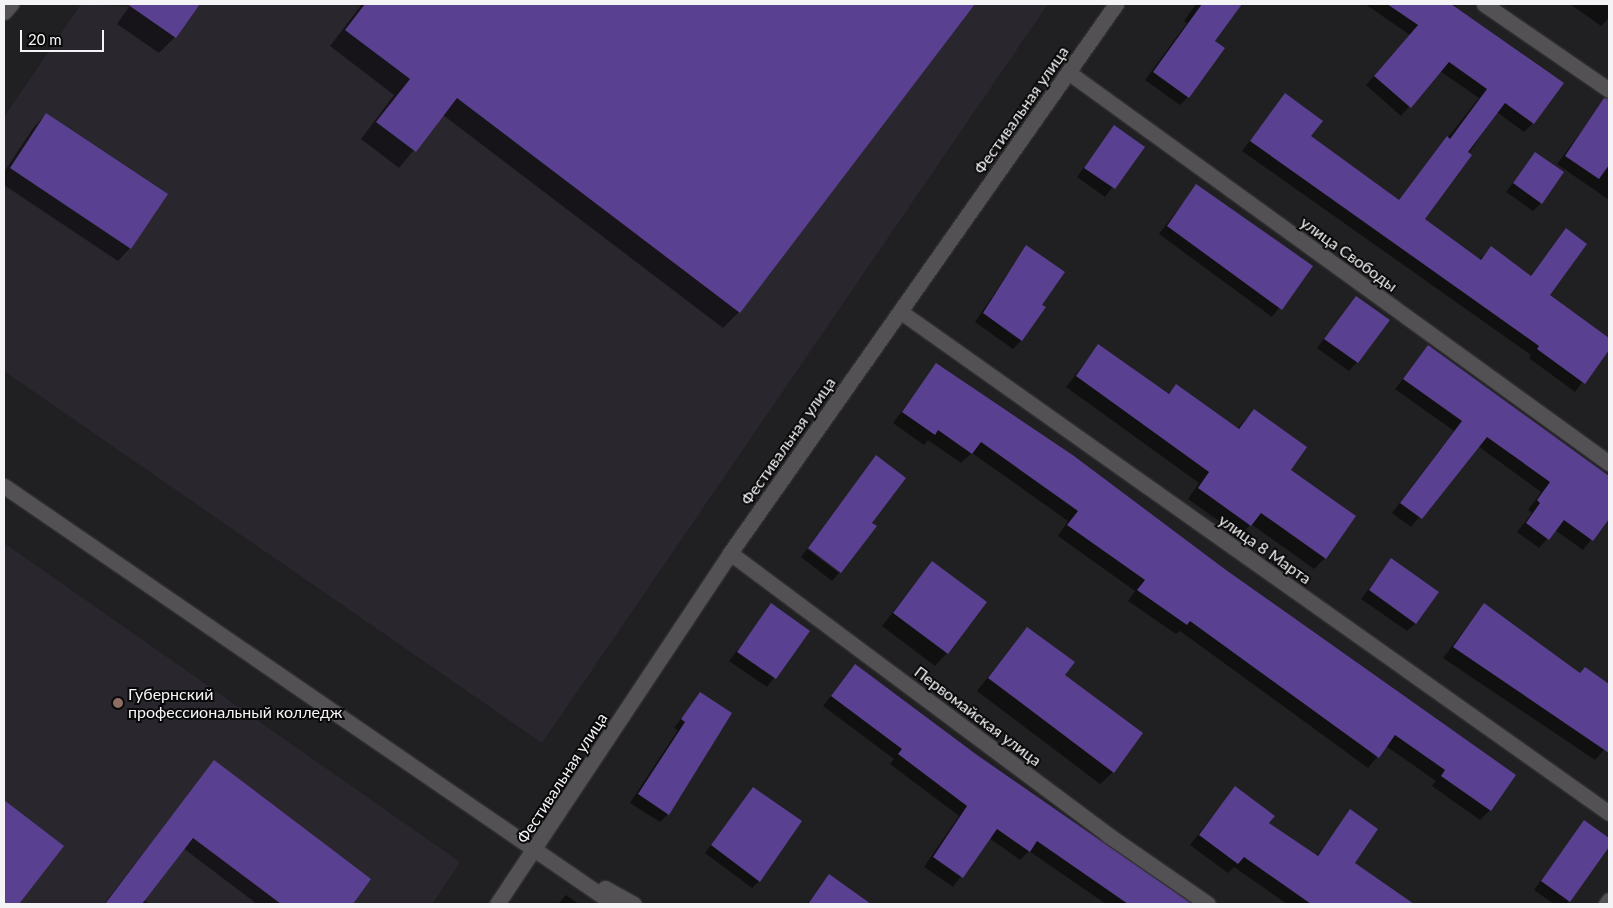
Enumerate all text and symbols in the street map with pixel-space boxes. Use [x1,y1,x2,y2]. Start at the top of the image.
scale bar [22,20,106,52]
text: 20 m [28,30,62,48]
street label: Фестивальная улица [970,42,1072,178]
street label: улица Свободы [1297,212,1401,296]
street label: Фестивальная улица [737,373,839,509]
street label: улица 8 Марта [1215,510,1315,588]
street label: Первомайская улица [911,662,1045,770]
place label: Губернский профессиональный колледж [128,684,342,722]
marker: Губернский профессиональный колледж [112,697,124,709]
street label: Фестивальная улица [513,709,611,847]

